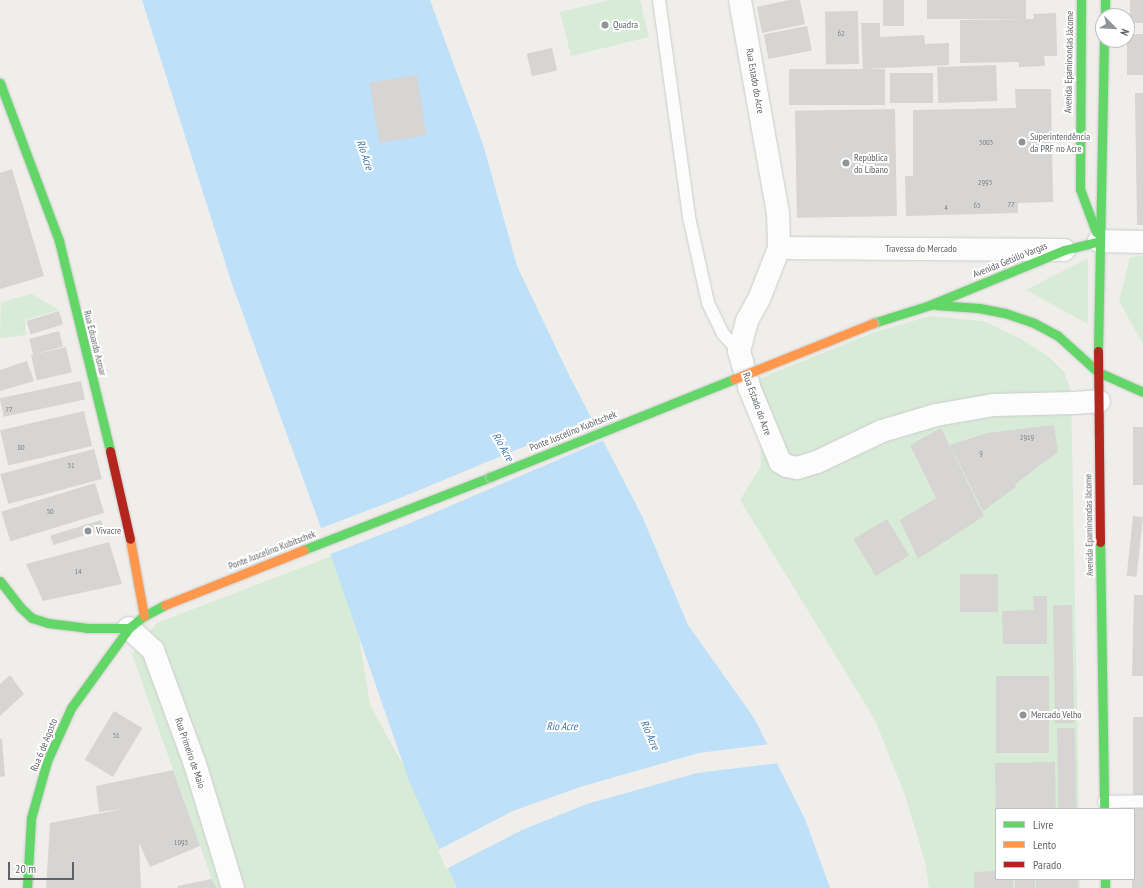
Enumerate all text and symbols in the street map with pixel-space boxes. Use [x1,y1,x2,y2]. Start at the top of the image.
north arrow [1095,8,1135,48]
street label: Avenida Epaminondas Jácome [1062,11,1076,113]
place label: Quadra [613,19,638,31]
marker: Quadra [600,20,610,30]
text: N [1117,27,1133,38]
house number: 62 [837,29,845,39]
street label: Rua Estado do Acre [743,47,767,115]
place label: Superintendência da PRF no Acre [1030,130,1090,154]
marker: Superintendência da PRF no Acre [1017,137,1027,147]
water label: Río Acre [354,138,376,172]
house number: 3003 [979,138,993,148]
place label: República do Líbano [854,151,888,174]
marker: República do Líbano [841,158,851,168]
house number: 2993 [978,178,992,188]
house number: 77 [1007,200,1015,210]
house number: 65 [973,201,981,211]
house number: 4 [944,203,948,213]
street label: Avenida Getúlio Vargas [971,240,1049,280]
street label: Travessa do Mercado [885,243,957,255]
street label: Rua Eduardo Asmar [81,309,109,377]
street label: Rua Estado do Acre [740,371,774,437]
house number: 77 [5,405,13,415]
street label: Ponte Juscelino Kubitschek [528,408,618,454]
water label: Río Acre [489,430,517,464]
house number: 2919 [1020,433,1034,443]
house number: 80 [17,443,25,453]
house number: 9 [979,449,983,459]
house number: 51 [67,461,75,471]
street label: Avenida Epaminondas Jácome [1082,474,1096,576]
house number: 50 [46,507,54,517]
place label: Vivacre [96,525,121,537]
marker: Vivacre [83,526,93,536]
street label: Ponte Juscelino Kubitschek [227,528,317,572]
house number: 14 [74,567,82,577]
place label: Mercado Velho [1031,709,1082,721]
marker: Mercado Velho [1018,710,1028,720]
street label: Rua Primeiro de Maio [172,716,208,790]
street label: Rua 6 de Agosto [28,717,60,773]
water label: Río Acre [638,718,662,752]
water label: Rio Acre [546,719,578,733]
house number: 31 [112,731,120,741]
legend [995,808,1135,880]
text: Livre [1033,817,1053,832]
text: Lento [1033,837,1056,852]
house number: 1095 [174,838,188,848]
scale bar [10,854,76,880]
text: Parado [1033,857,1061,872]
text: 20 m [15,861,36,876]

